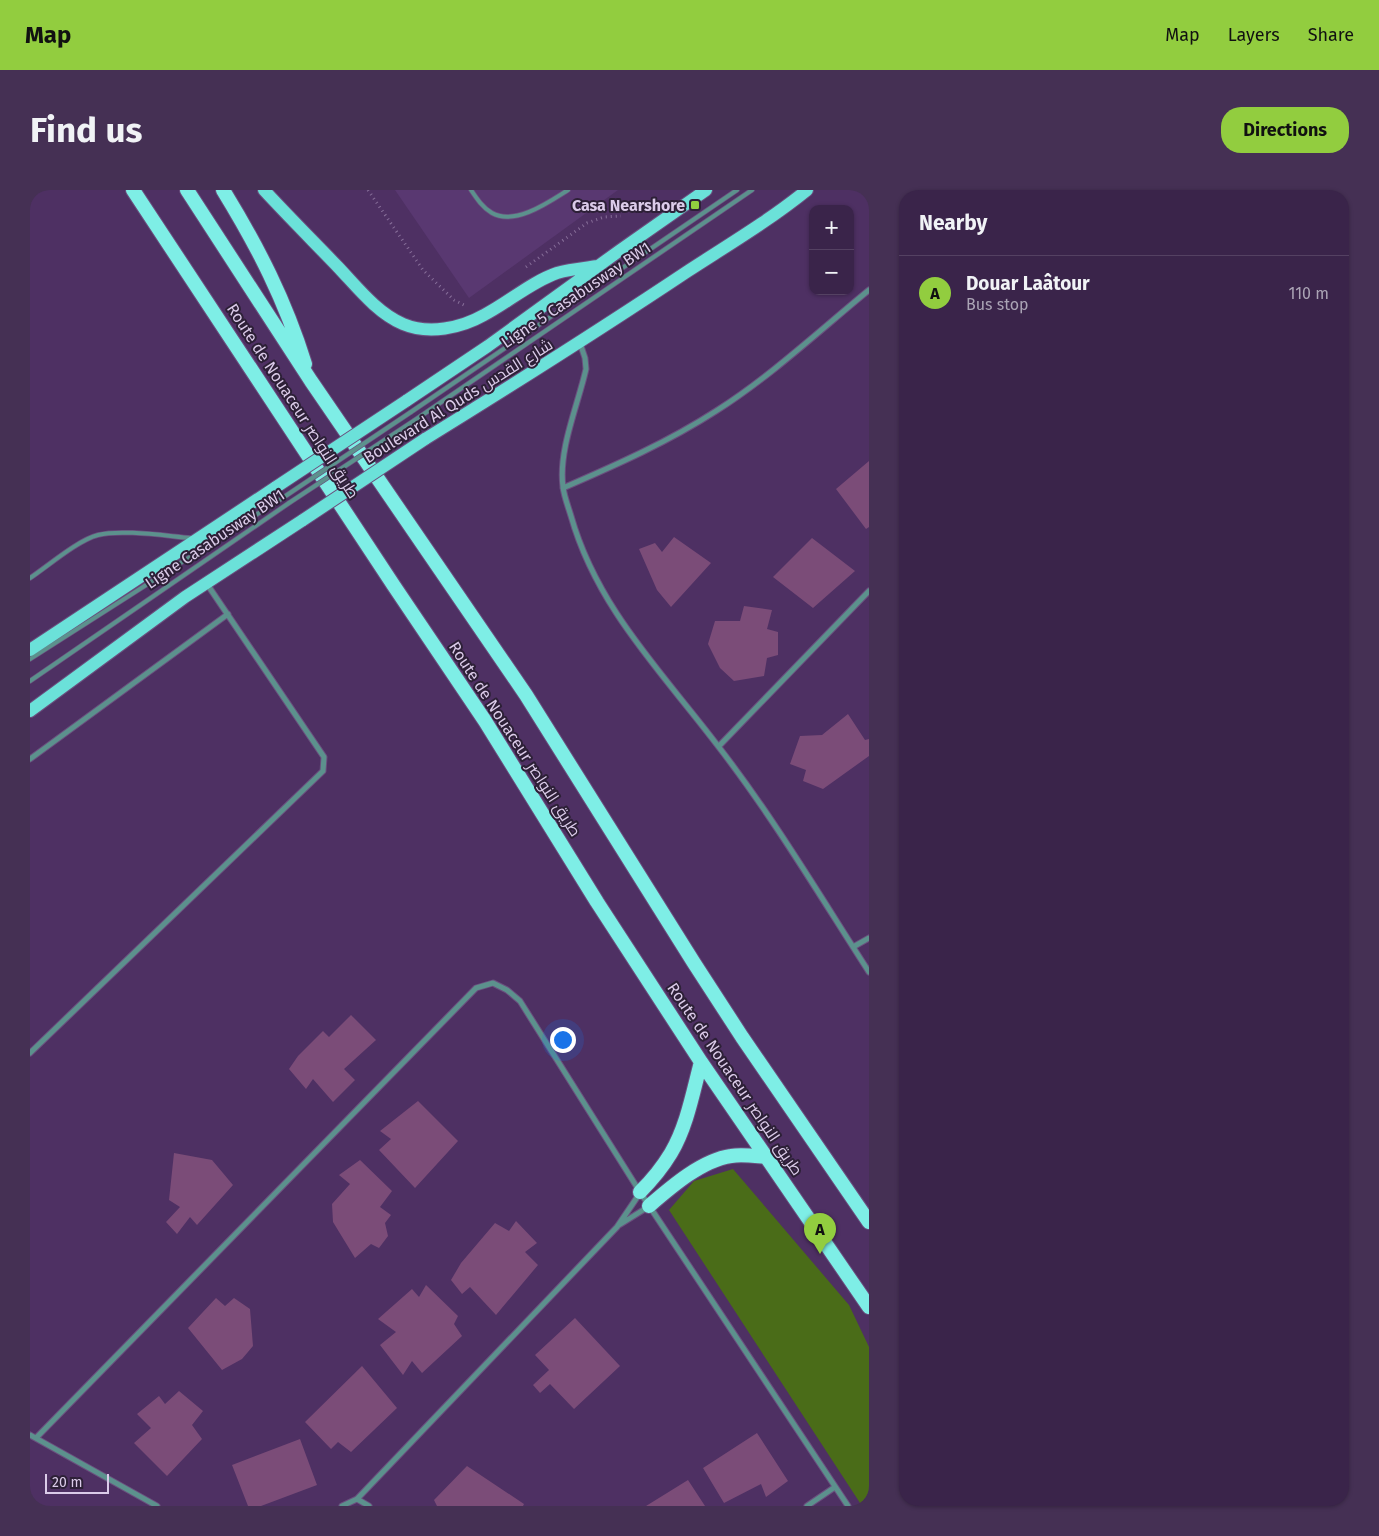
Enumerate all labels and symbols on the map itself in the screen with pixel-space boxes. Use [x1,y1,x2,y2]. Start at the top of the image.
place label: Casa Nearshore [572,196,685,215]
marker: Casa Nearshore [689,199,701,211]
street label: Ligne 5 Casabusway BW1 [498,238,654,352]
street label: Route de Nouaceur طريق النواصر [222,300,363,502]
street label: Boulevard Al Quds شارع القدس [360,335,557,469]
street label: Ligne Casabusway BW1 [142,485,288,593]
street label: Route de Nouaceur طريق النواصر [444,638,585,840]
street label: Route de Nouaceur طريق النواصر [662,979,807,1180]
your location [550,1027,576,1053]
pin: A [804,1213,836,1254]
scale bar [45,1471,109,1494]

